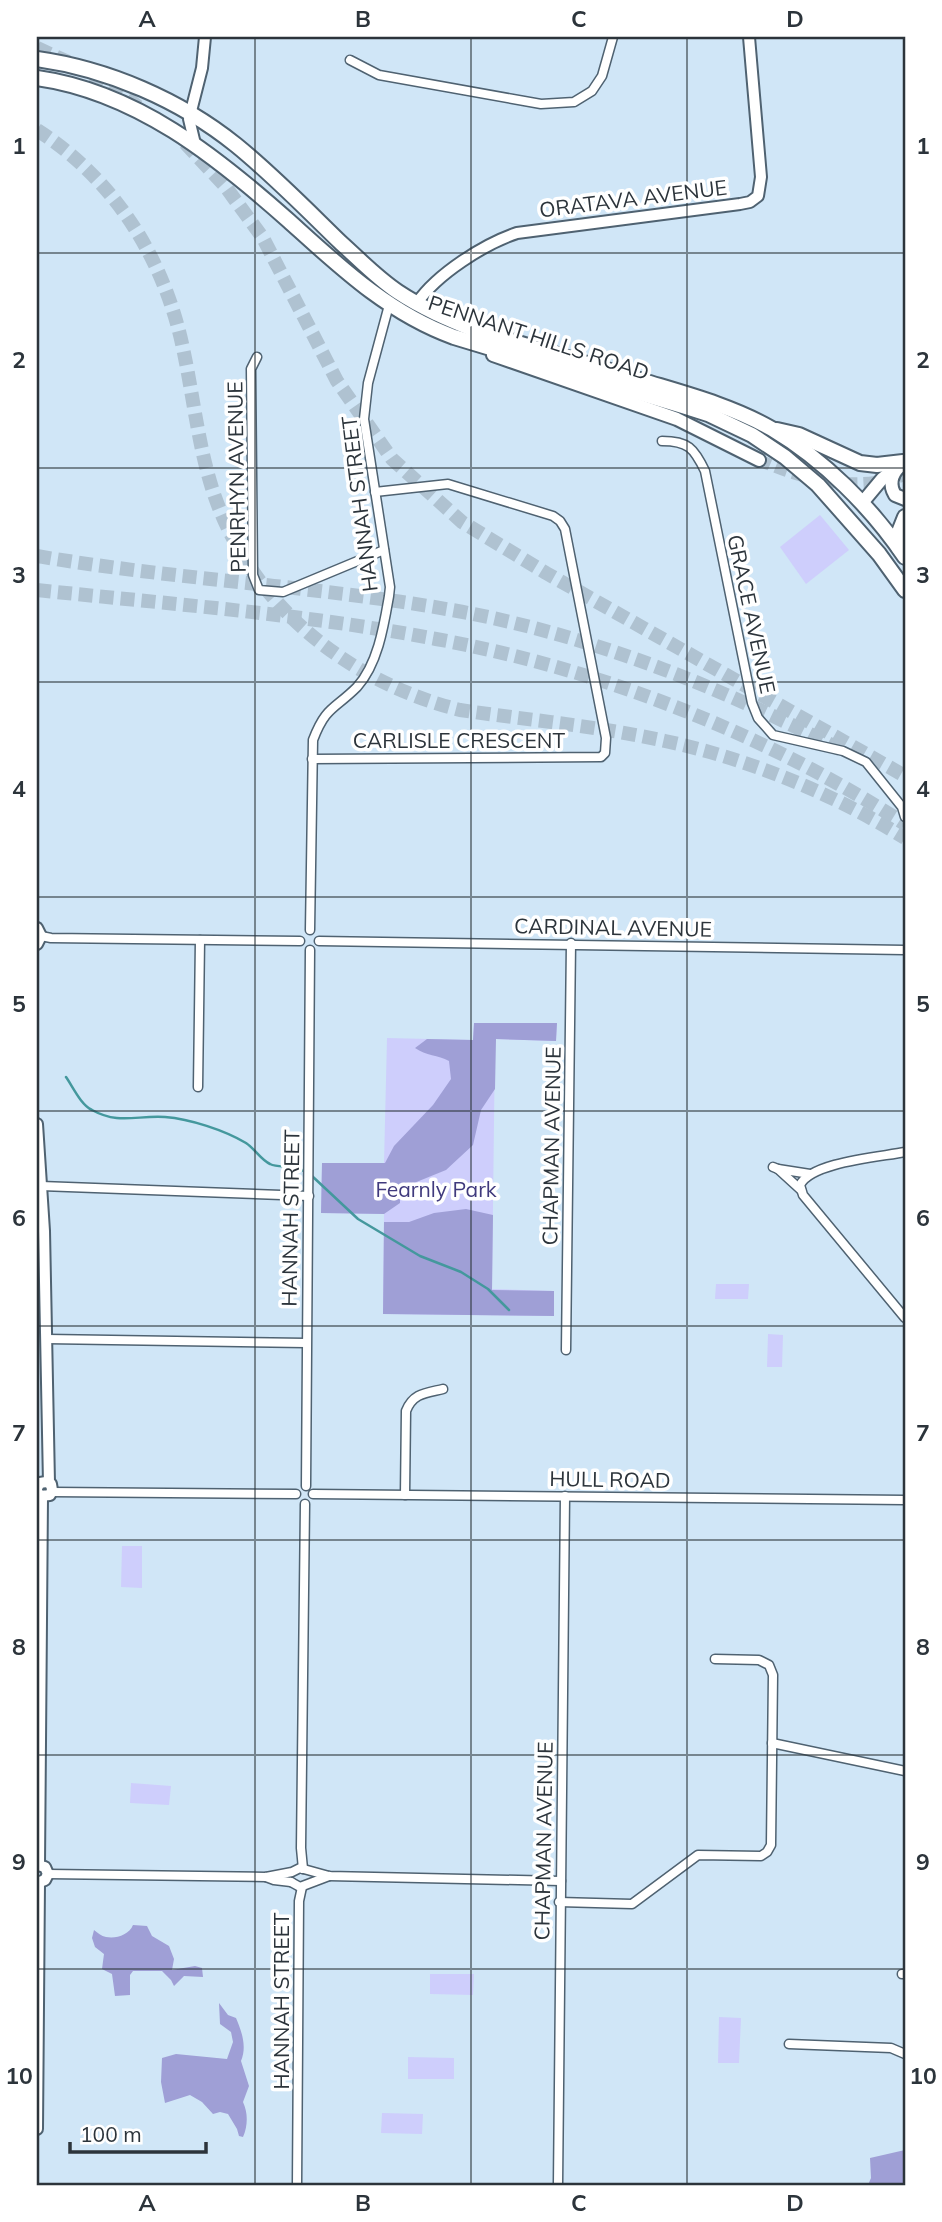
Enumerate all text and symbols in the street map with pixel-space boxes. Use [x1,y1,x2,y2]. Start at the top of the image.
text: A [138,4,156,33]
text: B [355,4,371,33]
text: C [571,4,587,33]
text: D [786,4,804,33]
text: 1 [12,131,26,160]
text: 1 [916,131,930,160]
street label: ORATAVA AVENUE [538,174,728,222]
street label: PENNANT HILLS ROAD [425,289,653,385]
text: 2 [12,345,26,374]
text: 2 [916,345,930,374]
street label: PENRHYN AVENUE [221,381,251,573]
street label: HANNAH STREET [335,414,383,593]
street label: GRACE AVENUE [722,532,782,696]
text: 3 [12,560,26,589]
text: 3 [916,560,930,589]
street label: CARLISLE CRESCENT [353,727,566,753]
text: 4 [12,774,26,803]
text: 4 [916,774,930,803]
street label: CARDINAL AVENUE [514,912,712,942]
text: 5 [12,989,26,1018]
text: 5 [916,989,930,1018]
street label: CHAPMAN AVENUE [536,1046,566,1246]
street label: HANNAH STREET [275,1129,305,1307]
park label: Fearnly Park [375,1176,497,1202]
text: 6 [12,1203,26,1232]
text: 6 [916,1203,930,1232]
text: 7 [12,1418,26,1447]
text: 7 [916,1418,930,1447]
street label: HULL ROAD [549,1465,671,1493]
text: 8 [12,1632,26,1661]
text: 8 [916,1632,930,1661]
street label: CHAPMAN AVENUE [528,1741,558,1941]
text: 9 [12,1847,26,1876]
text: 9 [916,1847,930,1876]
street label: HANNAH STREET [268,1912,294,2090]
text: 10 [5,2061,33,2090]
text: 10 [909,2061,937,2090]
scale bar [70,2110,206,2154]
text: 100 m [80,2121,142,2147]
text: A [138,2188,156,2217]
text: B [355,2188,371,2217]
text: C [571,2188,587,2217]
text: D [786,2188,804,2217]

